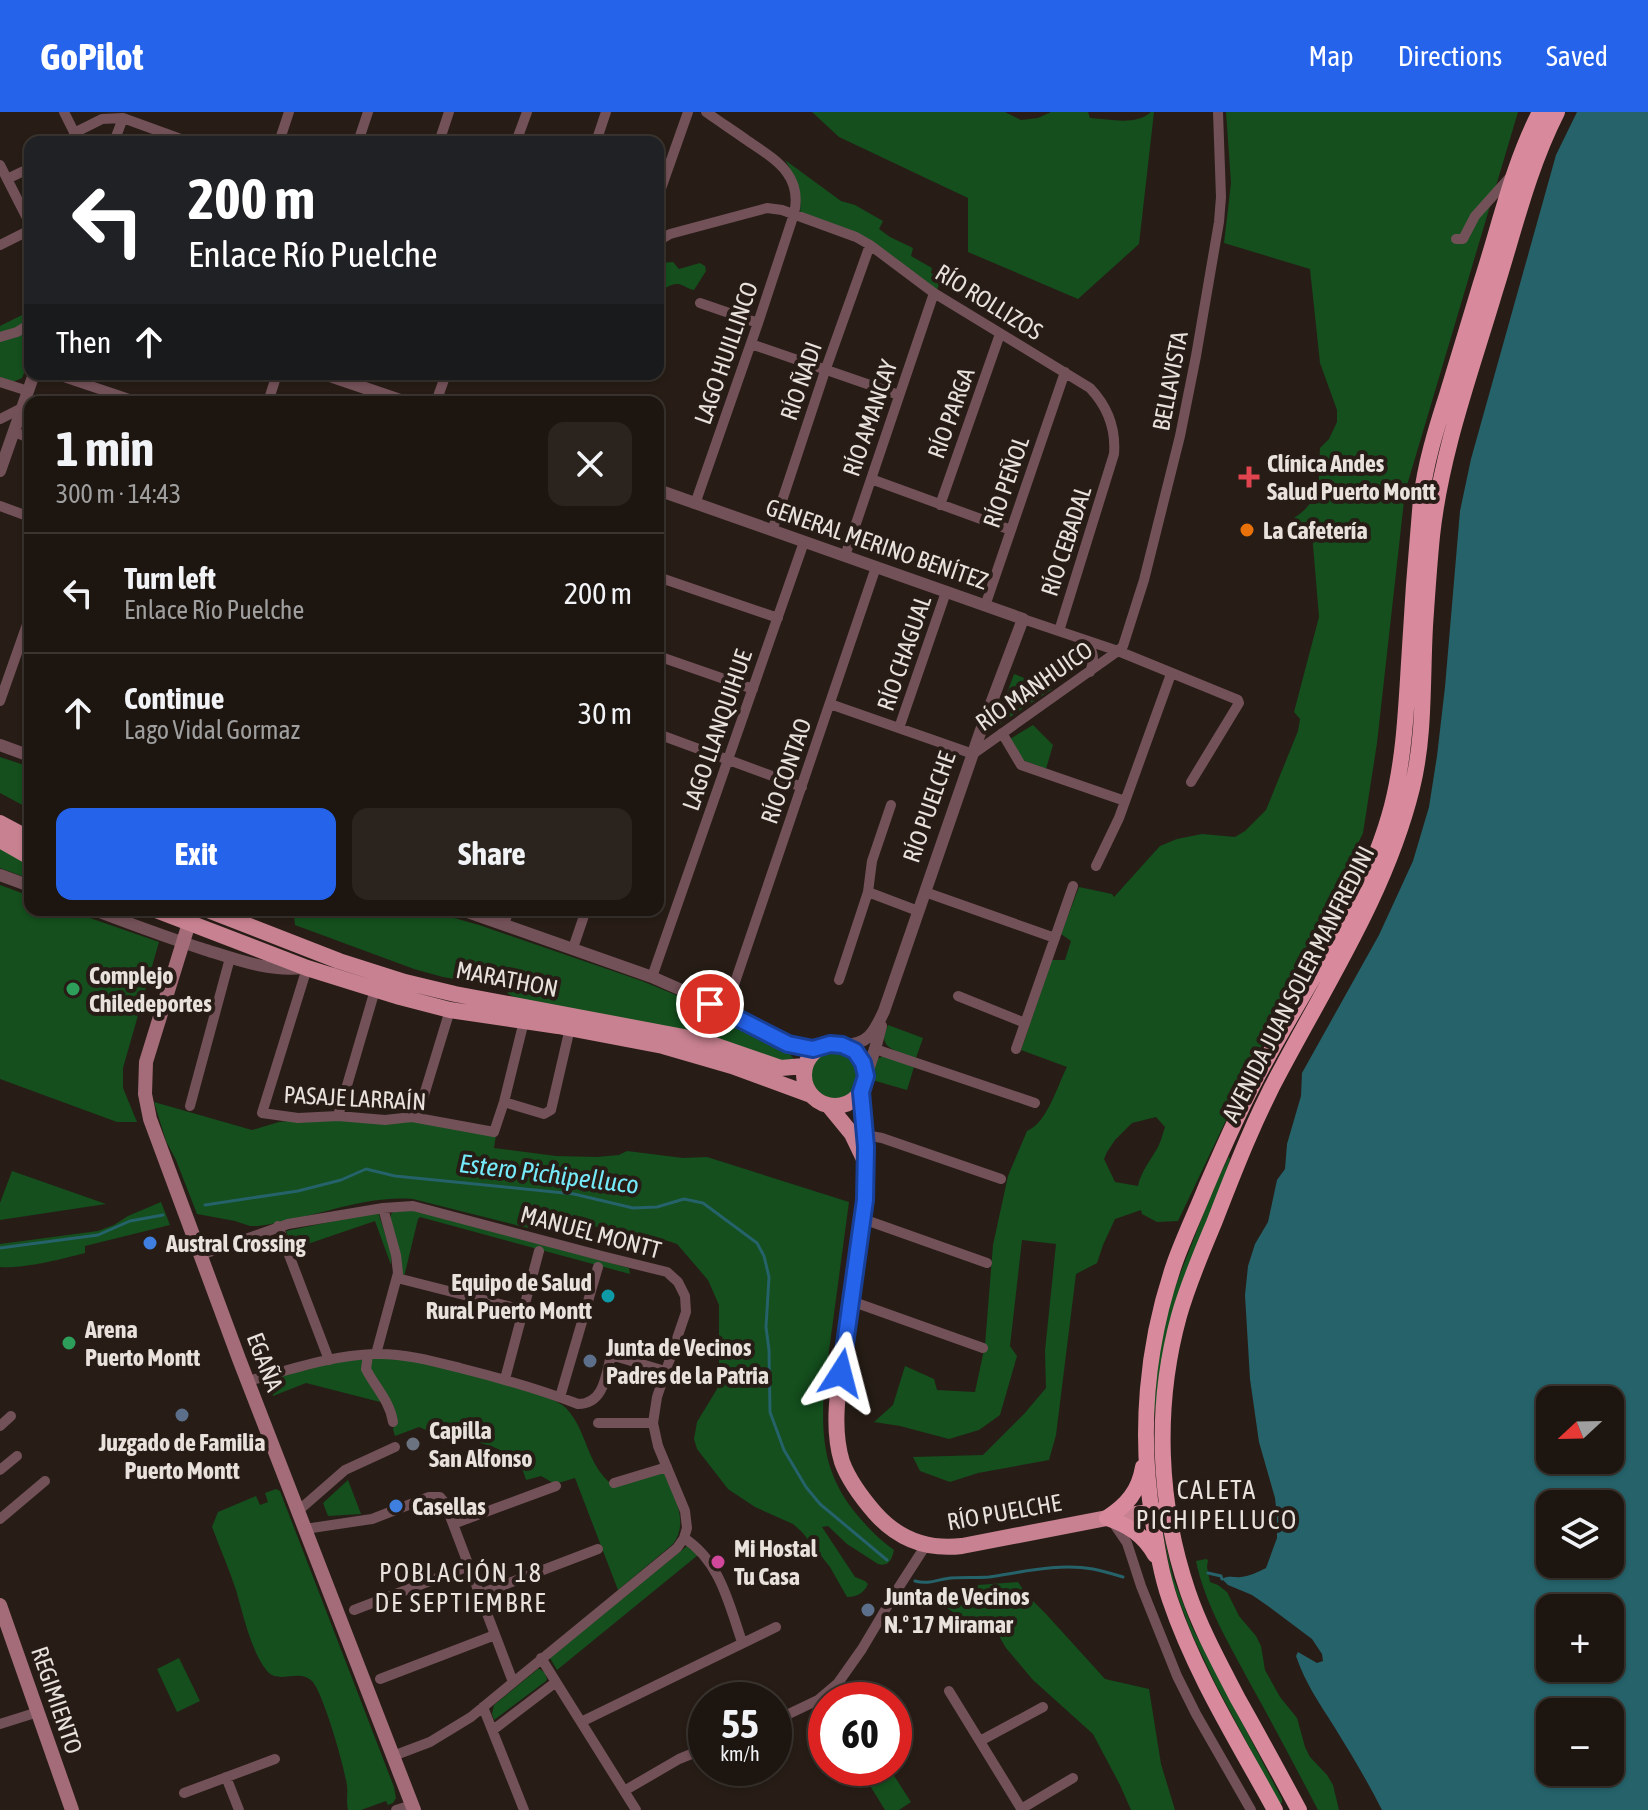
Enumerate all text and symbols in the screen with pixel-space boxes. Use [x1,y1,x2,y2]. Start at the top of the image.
text: GoPilot [40,35,143,78]
text: Map [1309,40,1354,72]
text: Directions [1398,40,1502,72]
text: Saved [1546,40,1608,72]
text: 200 m [188,167,315,231]
icon: left [56,168,160,272]
text: Enlace Río Puelche [188,233,437,275]
street label: RÍO ROLLIZOS [931,259,1047,345]
street label: LAGO HUILLINCO [689,278,763,428]
icon: ahead [127,320,171,364]
text: Then [56,325,111,359]
street label: BELLAVISTA [1147,329,1193,433]
street label: RÍO ÑADI [775,338,827,424]
street label: RÍO AMANCAY [838,356,903,480]
street label: RÍO PARGA [922,364,980,462]
text: 1 min [56,421,154,476]
button: close [548,422,632,506]
street label: RÍO PEÑOL [978,432,1034,531]
place label: Clínica Andes Salud Puerto Montt [1267,450,1436,505]
marker: Clínica Andes Salud Puerto Montt [1238,466,1260,488]
text: 300 m · 14:43 [56,479,181,509]
street label: RÍO CEBADAL [1036,482,1097,599]
street label: GENERAL MERINO BENÍTEZ [762,493,992,595]
place label: La Cafetería [1263,517,1368,544]
marker: La Cafetería [1238,521,1256,539]
text: Turn left [124,561,216,595]
icon: left [56,571,100,615]
text: 200 m [564,576,632,610]
street label: RÍO CHAGUAL [872,591,937,714]
text: Enlace Río Puelche [124,595,304,625]
street label: RÍO MANHUICO [971,636,1097,736]
street label: LAGO LLANQUIHUE [677,646,757,814]
text: Continue [124,681,224,715]
icon: ahead [56,691,100,735]
text: 30 m [578,696,632,730]
text: Lago Vidal Gormaz [124,715,300,745]
street label: RÍO CONTAO [755,715,817,827]
street label: RÍO PUELCHE [897,748,961,866]
button: Exit [56,808,336,900]
button: Share [352,808,632,900]
street label: AVENIDA JUAN SOLER MANFREDINI [1217,842,1379,1126]
street label: MARATHON [454,956,560,1002]
place label: Complejo Chiledeportes [89,962,212,1017]
pin [676,970,744,1038]
marker: Complejo Chiledeportes [64,980,82,998]
icon: arrive [688,982,732,1026]
street label: PASAJE LARRAÍN [283,1081,427,1115]
water label: Estero Pichipelluco [458,1148,640,1200]
street label: MANUEL MONTT [518,1200,665,1264]
place label: Austral Crossing [165,1230,306,1257]
marker: Austral Crossing [141,1234,159,1252]
place label: Equipo de Salud Rural Puerto Montt [426,1269,592,1324]
marker: Equipo de Salud Rural Puerto Montt [599,1287,617,1305]
place label: Arena Puerto Montt [84,1316,200,1371]
street label: EGAÑA [242,1329,289,1395]
position arrow [799,1331,883,1415]
marker: Arena Puerto Montt [60,1334,78,1352]
place label: Junta de Vecinos Padres de la Patria [605,1334,769,1389]
marker: Junta de Vecinos Padres de la Patria [581,1352,599,1370]
north arrow [1536,1386,1624,1474]
map controls [1536,1386,1624,1786]
marker: Juzgado de Familia Puerto Montt [173,1406,191,1424]
place label: Capilla San Alfonso [429,1417,533,1472]
place label: Juzgado de Familia Puerto Montt [98,1429,265,1484]
marker: Capilla San Alfonso [404,1435,422,1453]
district label: CALETA PICHIPELLUCO [1136,1475,1298,1535]
street label: RÍO PUELCHE [945,1489,1063,1535]
button: layers [1536,1490,1624,1578]
place label: Casellas [412,1493,486,1520]
marker: Casellas [387,1497,405,1515]
place label: Mi Hostal Tu Casa [734,1535,818,1590]
marker: Mi Hostal Tu Casa [709,1553,727,1571]
district label: POBLACIÓN 18 DE SEPTIEMBRE [375,1558,547,1618]
place label: Junta de Vecinos N.º 17 Miramar [883,1583,1030,1638]
button: + [1536,1594,1624,1682]
marker: Junta de Vecinos N.º 17 Miramar [859,1601,877,1619]
street label: REGIMIENTO [26,1643,88,1757]
speed limit sign: 60 [808,1682,912,1786]
button: − [1536,1698,1624,1786]
text: 55 [721,1701,759,1746]
text: km/h [720,1742,760,1765]

